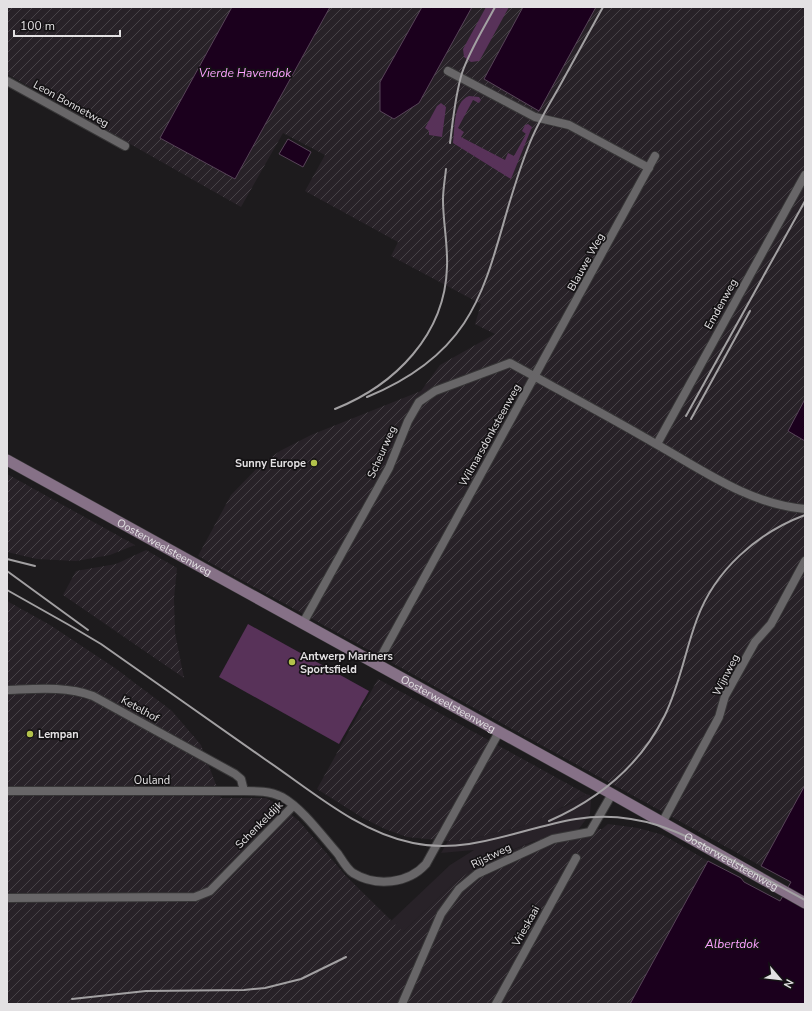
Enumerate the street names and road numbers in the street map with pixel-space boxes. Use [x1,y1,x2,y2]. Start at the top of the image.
street label: Leon Bonnetweg [31,77,111,131]
street label: Blauwe Weg [564,230,608,294]
street label: Emdenweg [701,276,741,332]
street label: Wilmarsdonksteenweg [456,381,524,489]
street label: Scheurweg [364,423,400,481]
street label: Oosterweelsteenweg [114,515,215,579]
street label: Wijnweg [709,652,743,698]
street label: Oosterweelsteenweg [398,671,498,736]
street label: Ketelhof [118,692,162,726]
street label: Ouland [134,773,170,788]
street label: Schenkeldijk [232,798,286,852]
street label: Oosterweelsteenweg [681,829,781,894]
street label: Rijstweg [468,840,514,872]
street label: Vrieskaai [508,903,543,950]

